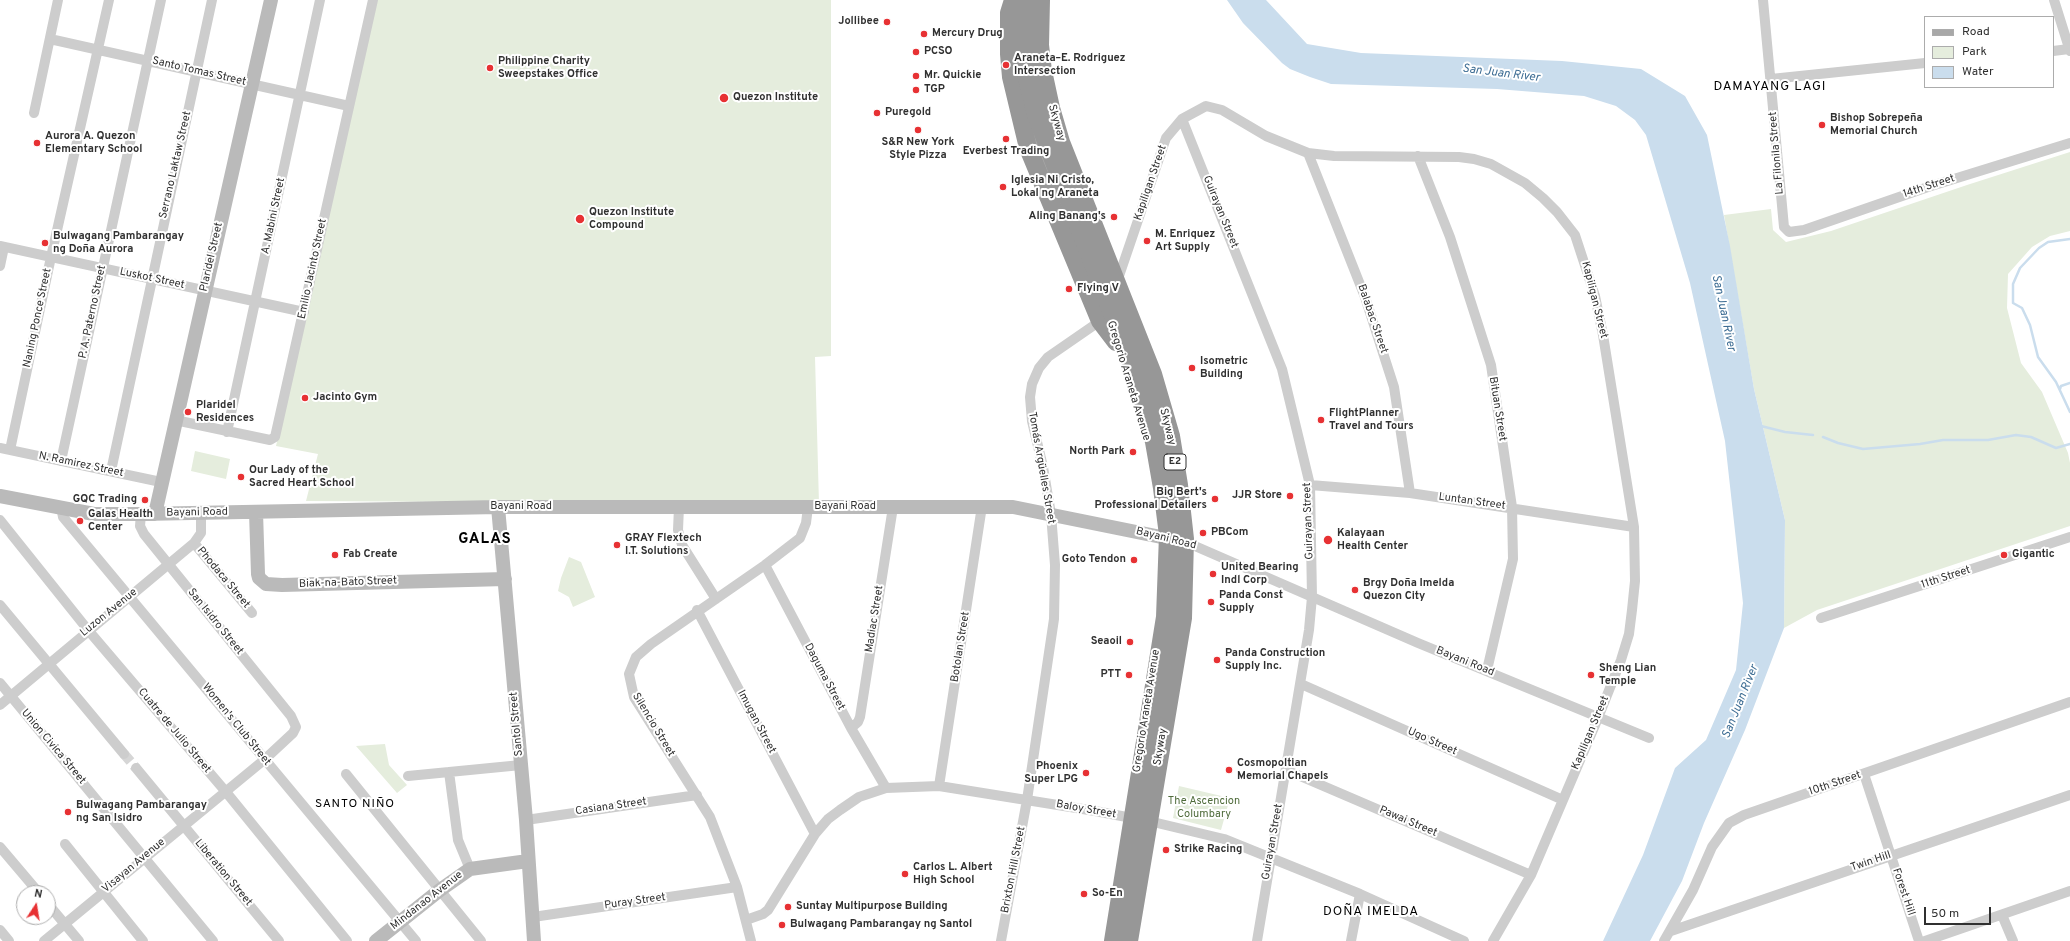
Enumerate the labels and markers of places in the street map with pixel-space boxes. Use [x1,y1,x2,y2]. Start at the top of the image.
place label: Jollibee [838,15,879,29]
marker: Jollibee [882,17,892,27]
place label: Mercury Drug [932,27,1003,41]
marker: Mercury Drug [919,29,929,39]
place label: PCSO [924,45,953,59]
marker: PCSO [911,47,921,57]
place label: Araneta–E. Rodriguez Intersection [1014,52,1126,78]
place label: Philippine Charity Sweepstakes Office [498,55,598,81]
marker: Araneta–E. Rodriguez Intersection [1001,60,1011,70]
marker: Philippine Charity Sweepstakes Office [485,63,495,73]
place label: Mr. Quickie [924,69,981,83]
marker: Mr. Quickie [911,71,921,81]
place label: TGP [924,83,945,97]
marker: TGP [911,85,921,95]
place label: Quezon Institute [733,91,818,105]
marker: Quezon Institute [718,92,730,104]
place label: Puregold [885,106,931,120]
marker: Puregold [872,108,882,118]
place label: Bishop Sobrepeña Memorial Church [1830,112,1923,138]
marker: Bishop Sobrepeña Memorial Church [1817,120,1827,130]
marker: S&R New York Style Pizza [913,125,923,135]
place label: Aurora A. Quezon Elementary School [45,130,142,156]
marker: Everbest Trading [1001,134,1011,144]
place label: S&R New York Style Pizza [881,136,955,162]
marker: Aurora A. Quezon Elementary School [32,138,42,148]
place label: Everbest Trading [963,145,1049,159]
place label: Iglesia Ni Cristo, Lokal ng Araneta [1011,174,1099,200]
marker: Iglesia Ni Cristo, Lokal ng Araneta [998,182,1008,192]
place label: Quezon Institute Compound [589,206,674,232]
place label: Aling Banang's [1029,210,1106,224]
marker: Aling Banang's [1109,212,1119,222]
marker: Quezon Institute Compound [574,213,586,225]
place label: M. Enriquez Art Supply [1155,228,1215,254]
place label: Bulwagang Pambarangay ng Doña Aurora [53,230,184,256]
marker: M. Enriquez Art Supply [1142,236,1152,246]
marker: Bulwagang Pambarangay ng Doña Aurora [40,238,50,248]
place label: Flying V [1077,282,1119,296]
marker: Flying V [1064,284,1074,294]
place label: Isometric Building [1200,355,1248,381]
marker: Isometric Building [1187,363,1197,373]
place label: Jacinto Gym [313,391,377,405]
marker: Jacinto Gym [300,393,310,403]
place label: Plaridel Residences [196,399,254,425]
marker: Plaridel Residences [183,407,193,417]
place label: FlightPlanner Travel and Tours [1329,407,1414,433]
marker: FlightPlanner Travel and Tours [1316,415,1326,425]
place label: North Park [1069,445,1125,459]
marker: North Park [1128,447,1138,457]
place label: Our Lady of the Sacred Heart School [249,464,354,490]
marker: Our Lady of the Sacred Heart School [236,472,246,482]
place label: Big Bert's Professional Detailers [1095,486,1207,512]
place label: JJR Store [1232,489,1282,503]
marker: JJR Store [1285,491,1295,501]
place label: GQC Trading [73,493,137,507]
marker: Big Bert's Professional Detailers [1210,494,1220,504]
marker: GQC Trading [140,495,150,505]
place label: Galas Health Center [88,508,153,534]
marker: Galas Health Center [75,516,85,526]
place label: PBCom [1211,526,1248,540]
place label: Kalayaan Health Center [1337,527,1408,553]
marker: PBCom [1198,528,1208,538]
place label: GRAY Flextech I.T. Solutions [625,532,702,558]
marker: Kalayaan Health Center [1322,534,1334,546]
marker: GRAY Flextech I.T. Solutions [612,540,622,550]
place label: Fab Create [343,548,397,562]
place label: Gigantic [2012,548,2055,562]
marker: Fab Create [330,550,340,560]
marker: Gigantic [1999,550,2009,560]
place label: Goto Tendon [1062,553,1126,567]
marker: Goto Tendon [1129,555,1139,565]
place label: United Bearing Indl Corp [1221,561,1299,587]
marker: United Bearing Indl Corp [1208,569,1218,579]
place label: Brgy Doña Imelda Quezon City [1363,577,1454,603]
marker: Brgy Doña Imelda Quezon City [1350,585,1360,595]
place label: Panda Const Supply [1219,589,1283,615]
marker: Panda Const Supply [1206,597,1216,607]
place label: Seaoil [1091,635,1122,649]
marker: Seaoil [1125,637,1135,647]
place label: Panda Construction Supply Inc. [1225,647,1325,673]
marker: Panda Construction Supply Inc. [1212,655,1222,665]
place label: Sheng Lian Temple [1599,662,1656,688]
place label: PTT [1101,668,1121,682]
marker: PTT [1124,670,1134,680]
marker: Sheng Lian Temple [1586,670,1596,680]
place label: Cosmopoltian Memorial Chapels [1237,757,1329,783]
place label: Phoenix Super LPG [1024,760,1078,786]
marker: Cosmopoltian Memorial Chapels [1224,765,1234,775]
marker: Phoenix Super LPG [1081,768,1091,778]
place label: Bulwagang Pambarangay ng San Isidro [76,799,207,825]
marker: Bulwagang Pambarangay ng San Isidro [63,807,73,817]
place label: Strike Racing [1174,843,1242,857]
marker: Strike Racing [1161,845,1171,855]
place label: Carlos L. Albert High School [913,861,993,887]
marker: Carlos L. Albert High School [900,869,910,879]
place label: So-En [1092,887,1123,901]
marker: So-En [1079,889,1089,899]
place label: Suntay Multipurpose Building [796,900,948,914]
marker: Suntay Multipurpose Building [783,902,793,912]
place label: Bulwagang Pambarangay ng Santol [790,918,972,932]
marker: Bulwagang Pambarangay ng Santol [777,920,787,930]

